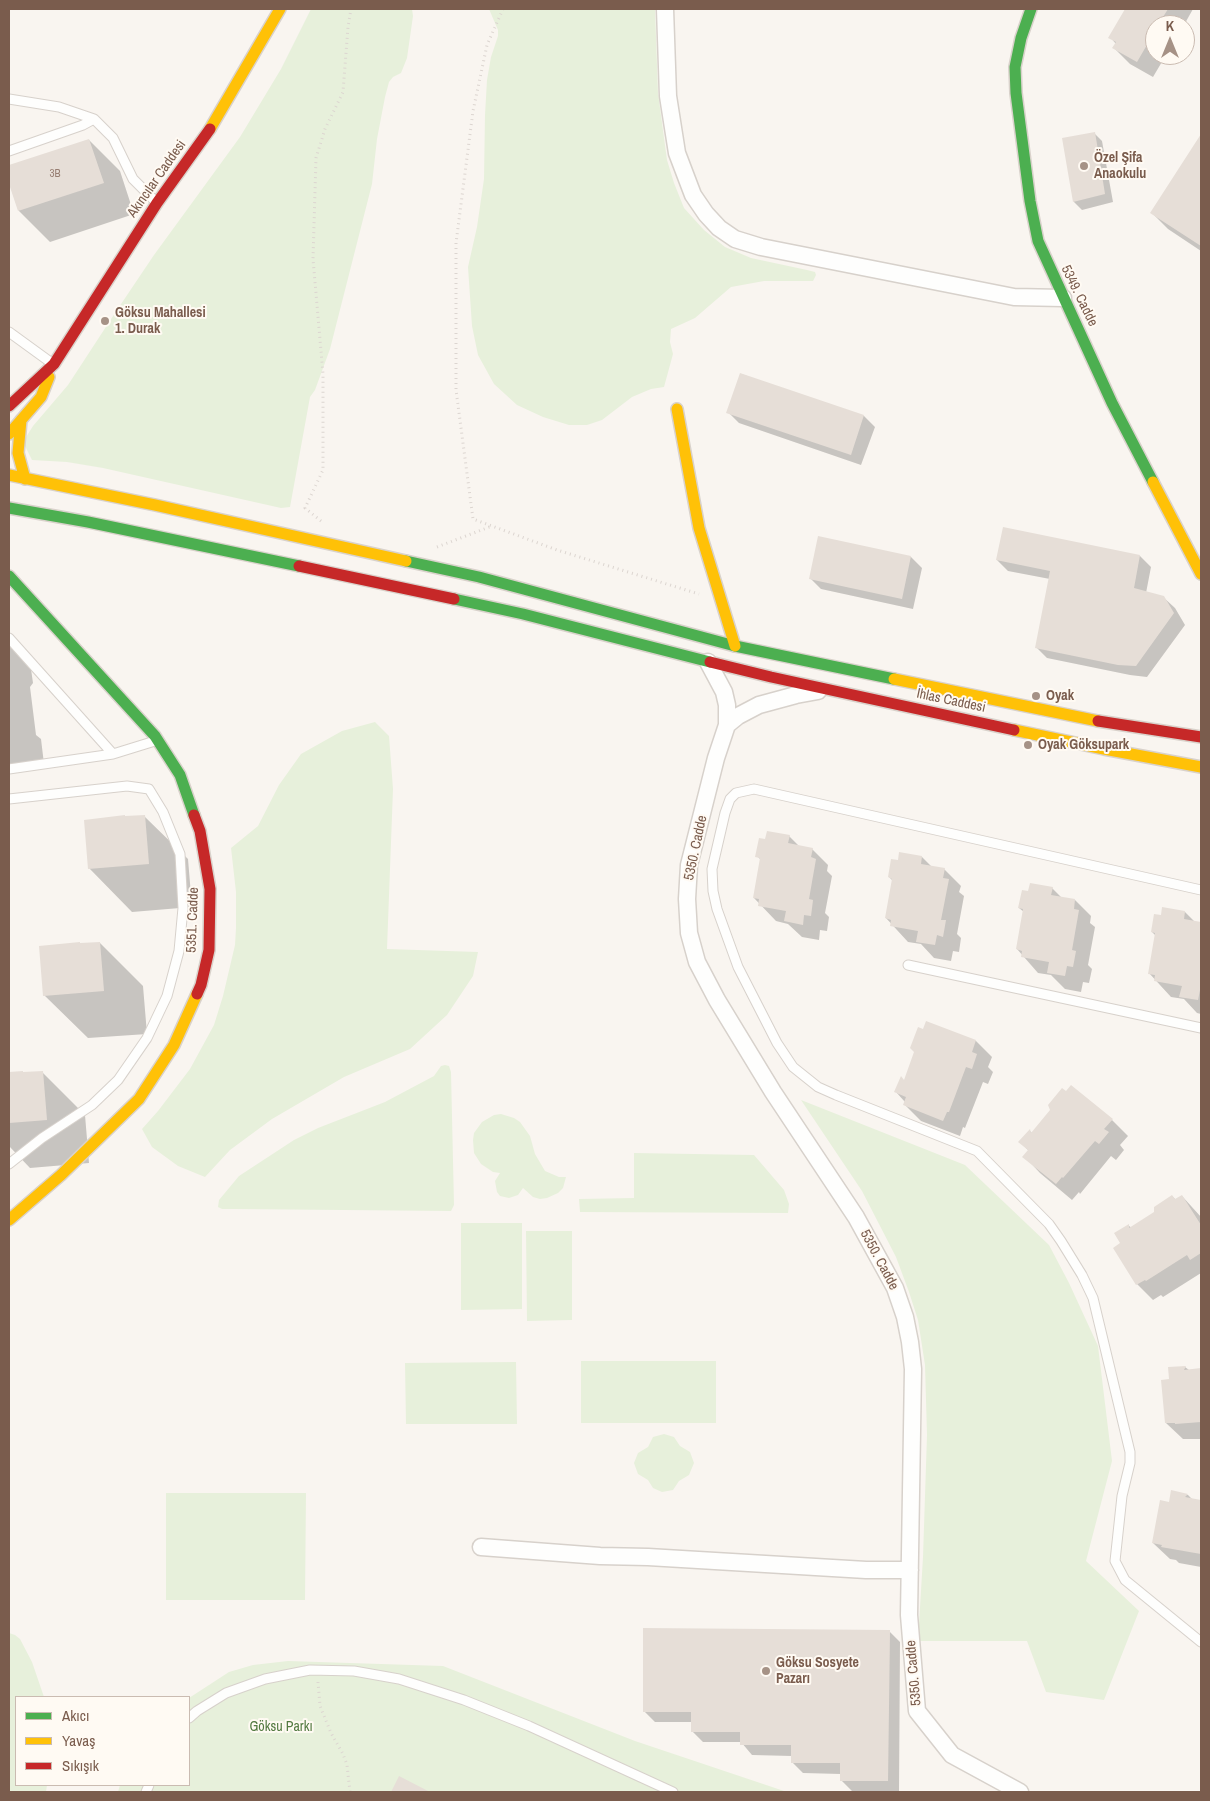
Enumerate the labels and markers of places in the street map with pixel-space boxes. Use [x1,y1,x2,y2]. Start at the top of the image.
place label: Özel Şifa Anaokulu [1094,150,1146,182]
marker: Özel Şifa Anaokulu [1078,160,1090,172]
place label: Göksu Mahallesi 1. Durak [115,305,206,338]
marker: Göksu Mahallesi 1. Durak [99,315,111,327]
place label: Oyak [1046,688,1074,704]
marker: Oyak [1030,690,1042,702]
place label: Oyak Göksupark [1038,737,1129,753]
marker: Oyak Göksupark [1022,739,1034,751]
place label: Göksu Sosyete Pazarı [776,1655,859,1688]
marker: Göksu Sosyete Pazarı [760,1665,772,1677]

